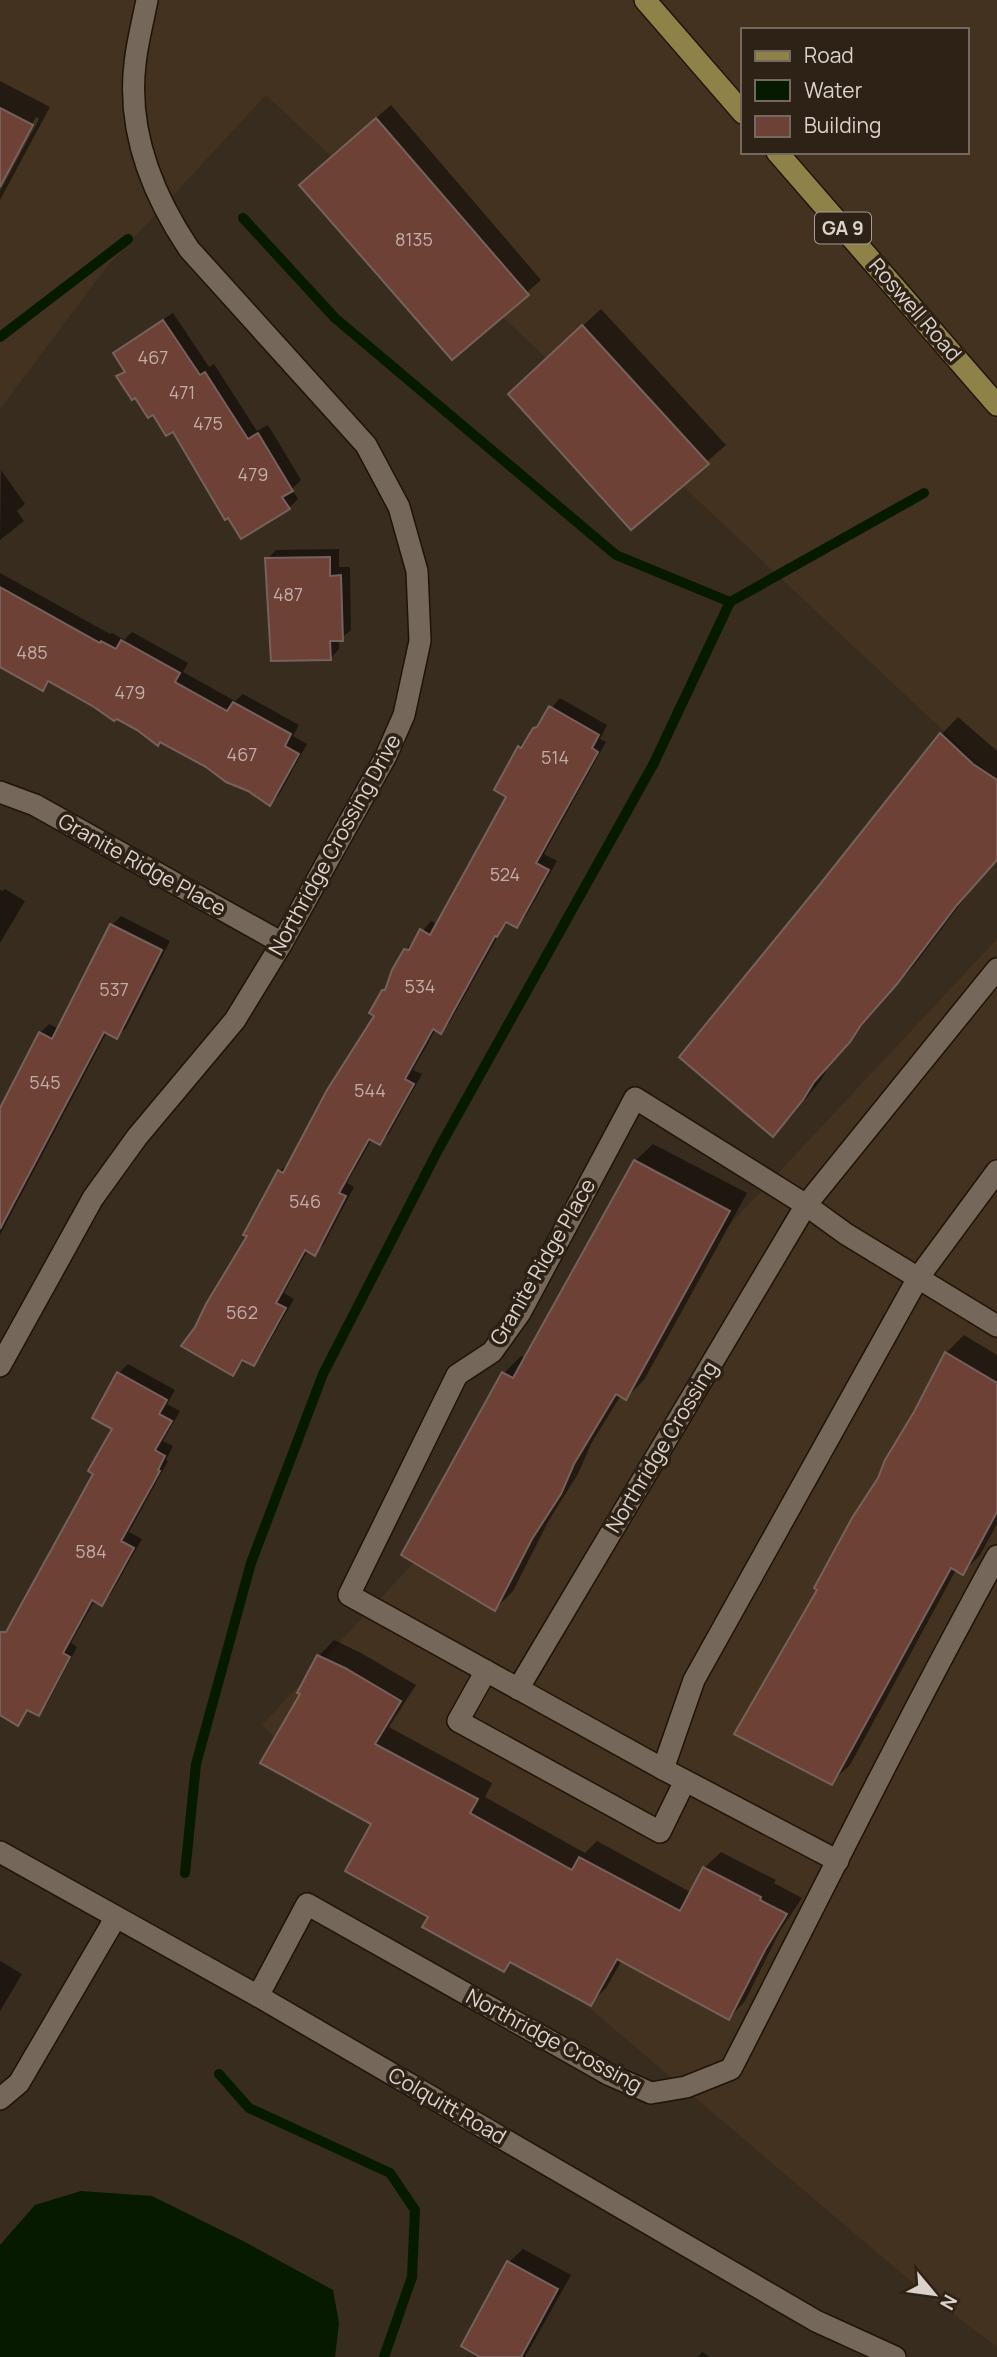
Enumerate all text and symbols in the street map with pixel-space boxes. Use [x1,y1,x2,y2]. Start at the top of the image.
legend [741,28,969,154]
text: Road [804,41,854,69]
text: Water [804,76,863,104]
text: Building [804,111,881,139]
road number: GA 9 [815,212,871,244]
house number: 8135 [395,227,433,251]
street label: Roswell Road [863,252,968,367]
house number: 467 [138,345,168,369]
house number: 471 [169,380,195,404]
house number: 475 [193,411,223,435]
house number: 479 [238,462,268,486]
house number: 487 [273,582,303,606]
house number: 485 [16,640,48,664]
house number: 479 [115,680,145,704]
street label: Northridge Crossing Drive [262,729,407,960]
house number: 467 [227,742,257,766]
house number: 514 [541,745,569,769]
street label: Granite Ridge Place [54,806,231,922]
house number: 524 [490,862,520,886]
house number: 534 [405,974,435,998]
house number: 537 [99,977,129,1001]
house number: 545 [29,1070,61,1094]
house number: 544 [354,1078,386,1102]
street label: Granite Ridge Place [483,1173,601,1350]
house number: 546 [289,1189,321,1213]
house number: 562 [226,1300,258,1324]
street label: Northridge Crossing [599,1355,724,1538]
house number: 584 [75,1539,107,1563]
street label: Northridge Crossing [462,1982,647,2098]
street label: Colquitt Road [383,2060,512,2150]
north arrow [899,2259,969,2329]
text: N [934,2290,964,2315]

